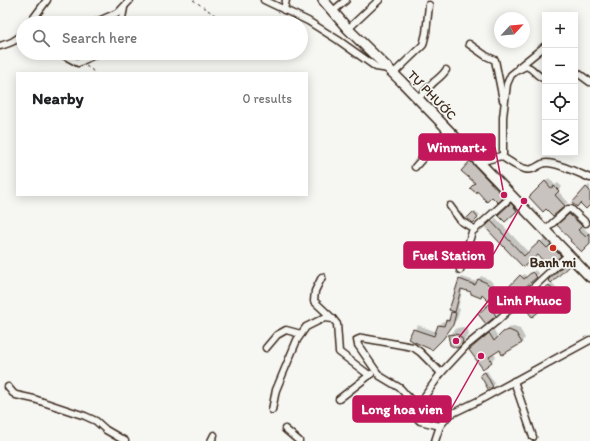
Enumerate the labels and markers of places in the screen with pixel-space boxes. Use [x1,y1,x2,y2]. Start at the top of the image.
callout: Winmart+ [419,134,495,160]
callout: Fuel Station [404,242,493,268]
marker: Banh mi [548,243,558,253]
place label: Banh mi [530,255,576,270]
callout: Linh Phuoc [489,287,570,313]
callout: Long hoa vien [353,396,451,422]

